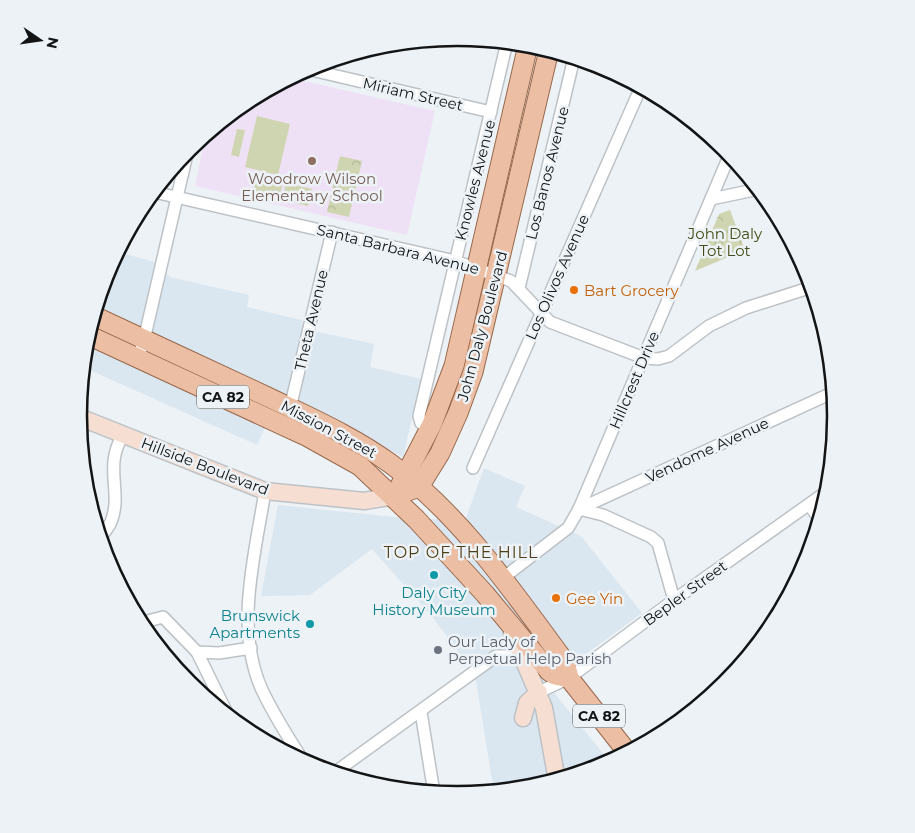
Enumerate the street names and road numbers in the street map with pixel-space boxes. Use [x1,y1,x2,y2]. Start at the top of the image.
street label: Miriam Street [361,73,465,115]
street label: Los Banos Avenue [521,104,573,242]
street label: Knowles Avenue [451,118,499,242]
street label: Los Olivos Avenue [521,211,593,343]
street label: Santa Barbara Avenue [315,220,481,278]
street label: John Daly Boulevard [453,249,511,404]
street label: Theta Avenue [290,268,332,372]
street label: Hillcrest Drive [605,328,663,432]
road number: CA 82 [197,386,249,408]
street label: Mission Street [278,396,380,462]
street label: Vendome Avenue [642,413,772,487]
street label: Hillside Boulevard [138,433,272,499]
street label: Bepler Street [639,556,731,630]
road number: CA 82 [573,704,625,728]

